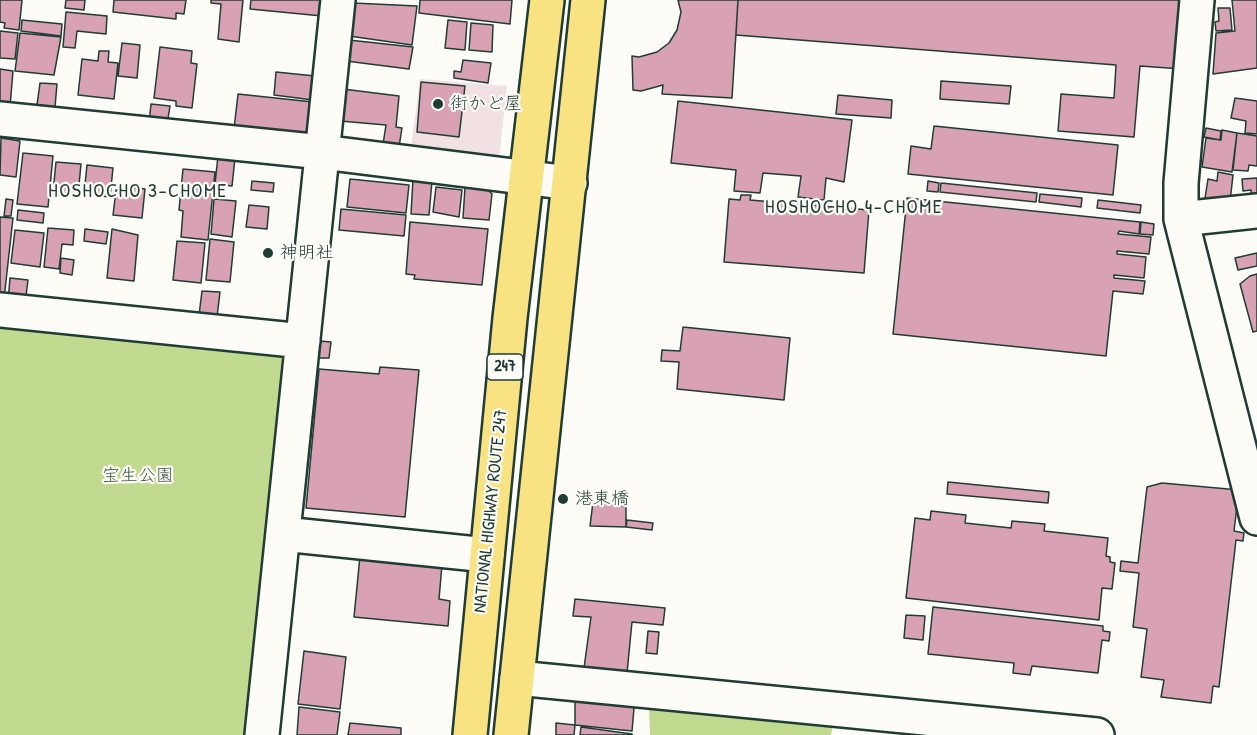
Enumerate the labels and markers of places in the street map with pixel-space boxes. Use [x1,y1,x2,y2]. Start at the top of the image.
place label: 街かど屋 [450,93,522,115]
marker: 街かど屋 [431,97,445,111]
place label: 神明社 [280,242,334,264]
marker: 神明社 [261,246,275,260]
place label: 港東橋 [575,488,629,510]
marker: 港東橋 [556,492,570,506]

